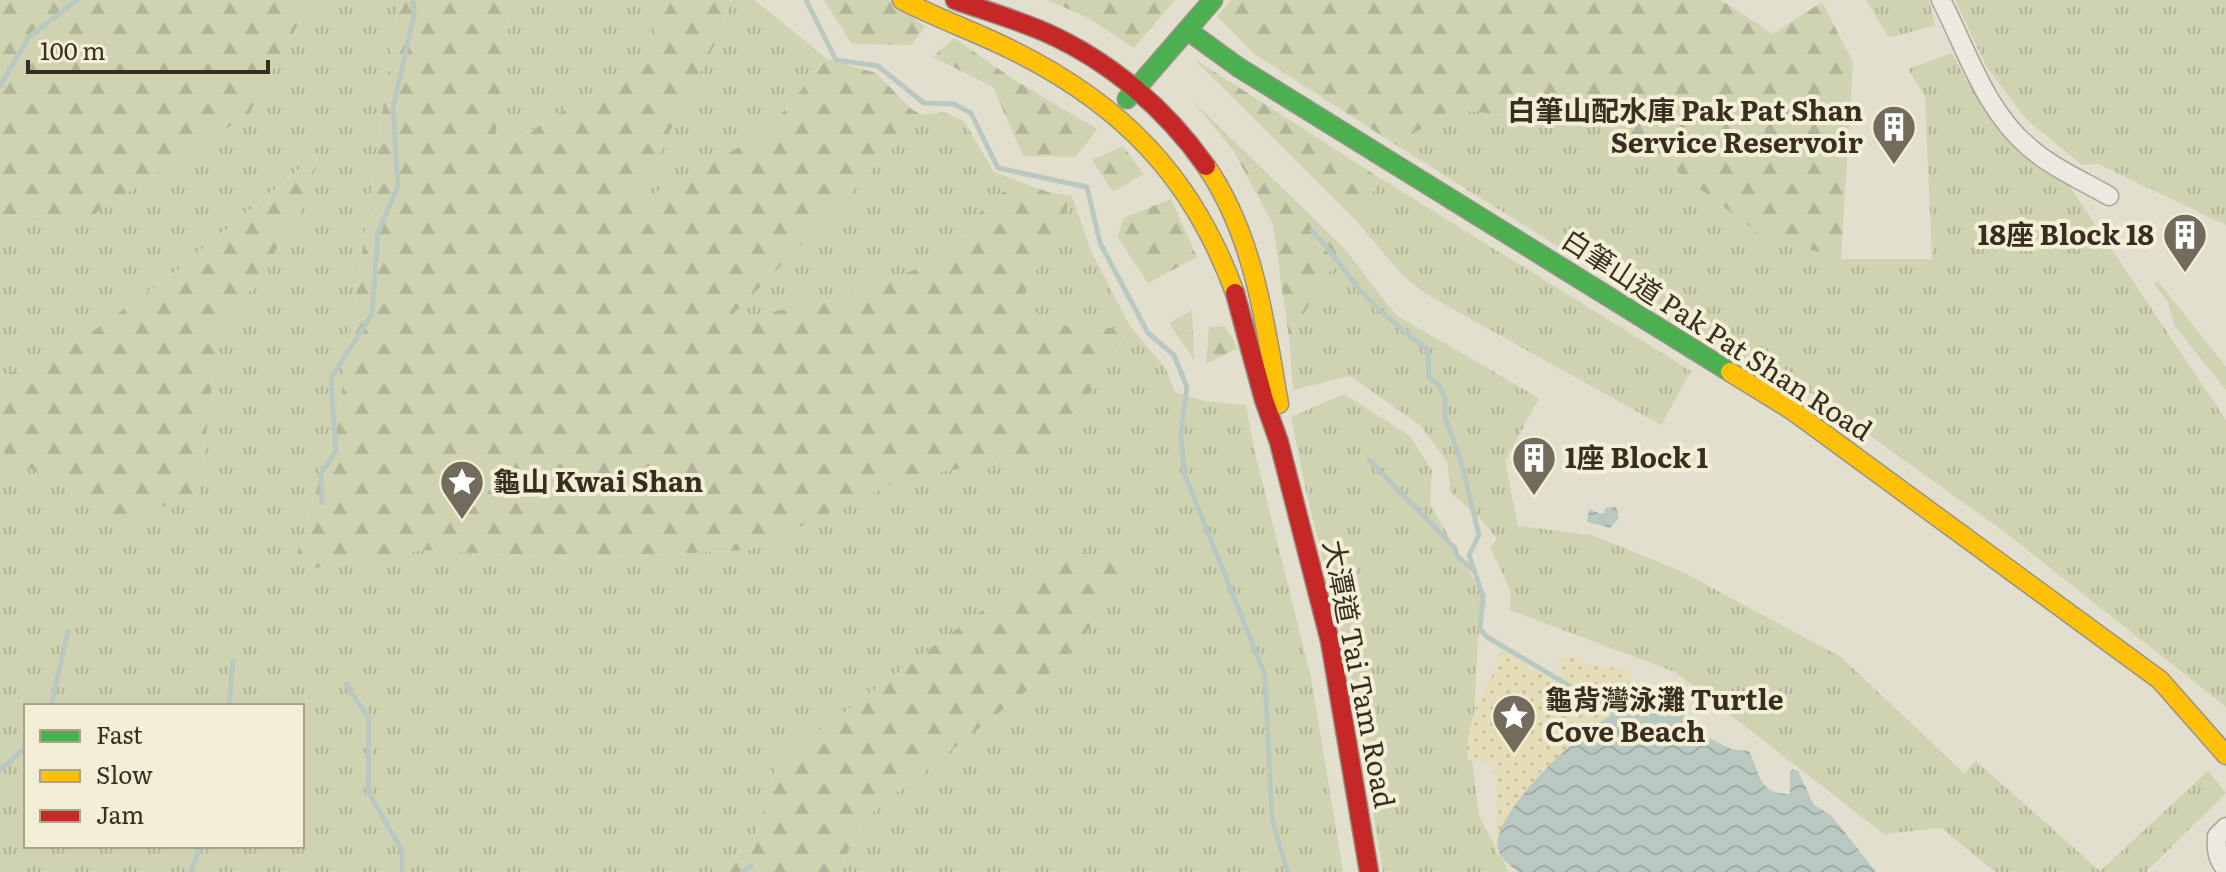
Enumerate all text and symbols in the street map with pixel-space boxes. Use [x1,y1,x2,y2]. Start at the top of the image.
scale bar [28,24,268,74]
text: 100 m [40,32,106,67]
place label: 白筆山配水庫 Pak Pat Shan Service Reservoir [1507,88,1863,162]
building icon: 白筆山配水庫 Pak Pat Shan Service Reservoir [1870,103,1918,166]
building icon: 18座 Block 18 [2161,211,2209,274]
place label: 18座 Block 18 [1978,212,2154,254]
street label: 白筆山道 Pak Pat Shan Road [1555,217,1881,450]
building icon: 1座 Block 1 [1510,434,1558,497]
place label: 1座 Block 1 [1565,435,1709,477]
place icon: 龜山 Kwai Shan [438,458,486,521]
place label: 龜山 Kwai Shan [493,459,703,501]
street label: 大潭道 Tai Tam Road [1314,536,1408,811]
place label: 龜背灣泳灘 Turtle Cove Beach [1545,677,1784,751]
place icon: 龜背灣泳灘 Turtle Cove Beach [1490,692,1538,755]
legend [24,704,304,848]
text: Fast [96,716,143,751]
text: Slow [96,756,153,791]
text: Jam [96,796,144,831]

